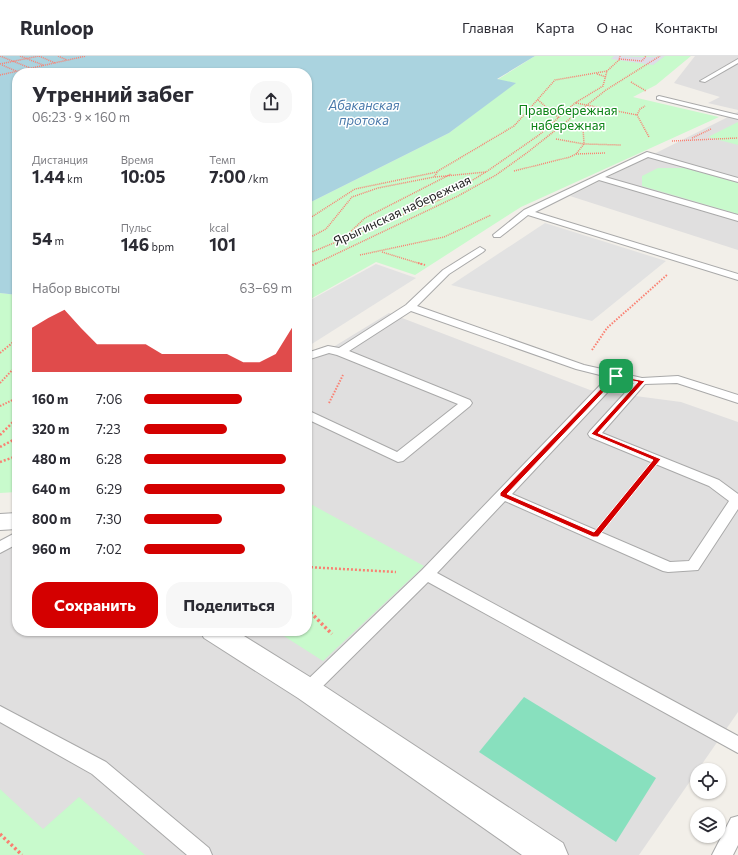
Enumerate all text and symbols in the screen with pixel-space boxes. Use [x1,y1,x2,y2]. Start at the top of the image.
text: Runloop [20,16,94,39]
text: Главная [462,19,514,36]
text: Карта [536,19,574,36]
text: О нас [596,19,633,36]
text: Контакты [655,19,718,36]
text: Утренний забег [32,80,194,107]
button: share [250,81,292,123]
water label: Абаканская протока [327,97,400,128]
park label: Правобережная набережная [518,102,618,133]
text: 06:23 · 9 × 160 m [32,109,130,125]
text: Дистанция [32,153,88,166]
text: Время [121,153,154,166]
text: Темп [209,153,235,166]
text: 1.44 [32,166,65,187]
text: 10:05 [121,166,165,187]
text: 7:00 [209,166,246,187]
street label: Ярыгинская набережная [330,171,474,249]
text: km [65,172,83,185]
text: /km [246,172,268,185]
text: Пульс [121,221,152,234]
text: kcal [209,221,229,234]
text: 54 [32,228,52,249]
text: m [52,234,64,247]
text: 146 [121,234,149,255]
text: 101 [209,234,236,255]
text: bpm [149,240,174,253]
text: Набор высоты [32,280,120,296]
text: 63–69 m [240,280,292,296]
pin [599,359,633,393]
icon: arrive [605,365,627,387]
text: 160 m [32,391,68,407]
text: 7:06 [96,391,122,407]
text: 320 m [32,421,69,437]
text: 7:23 [96,421,121,437]
text: 480 m [32,451,70,467]
text: 6:28 [96,451,122,467]
text: 640 m [32,481,70,497]
text: 6:29 [96,481,122,497]
text: 800 m [32,511,71,527]
text: 7:30 [96,511,122,527]
text: 960 m [32,541,71,557]
text: 7:02 [96,541,122,557]
button: Сохранить [32,582,158,628]
button: Поделиться [166,582,292,628]
map controls [690,763,726,843]
button: locate [690,763,726,799]
button: layers [690,807,726,843]

